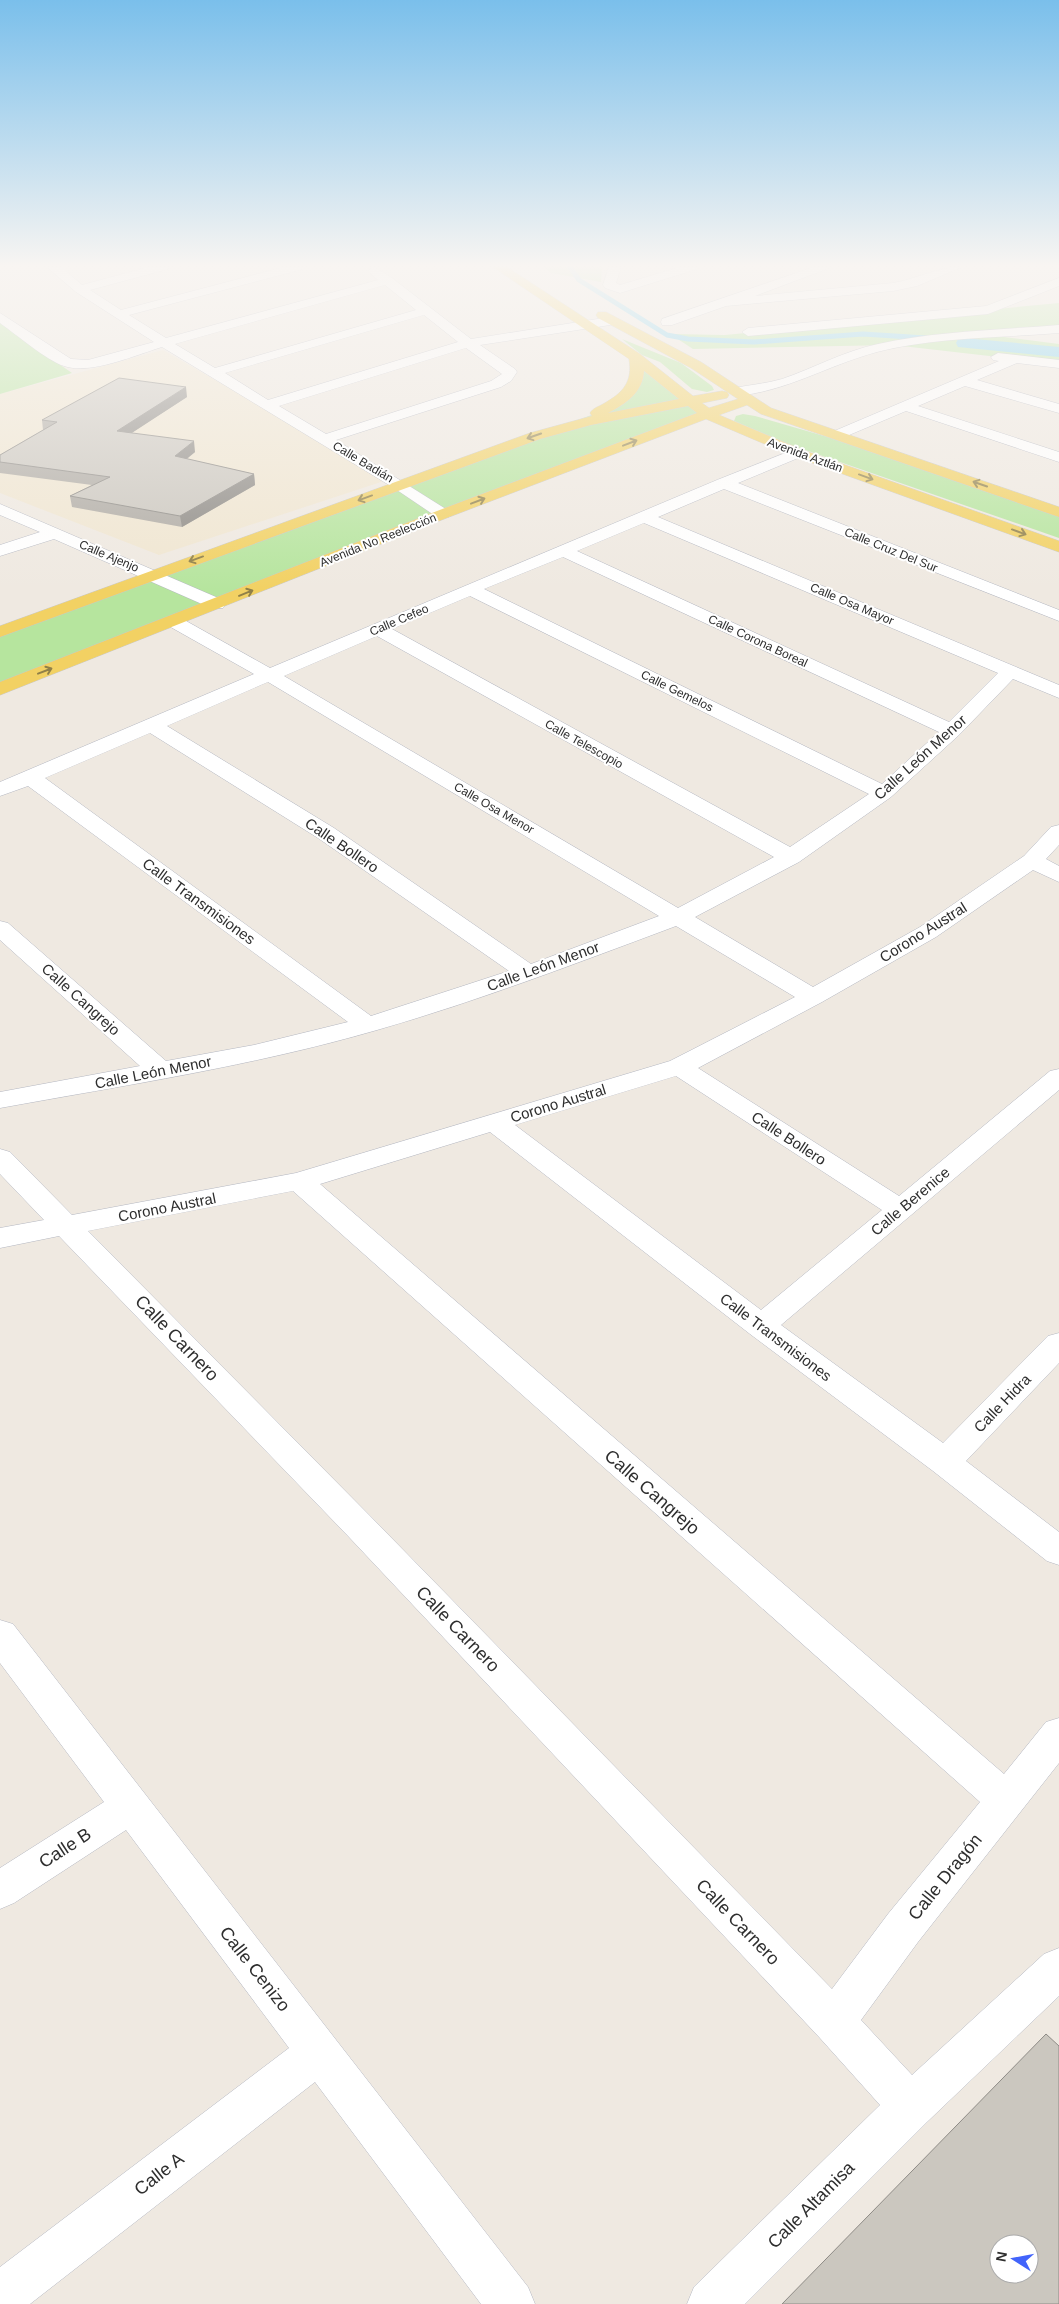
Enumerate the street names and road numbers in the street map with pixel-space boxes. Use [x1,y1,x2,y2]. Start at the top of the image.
street label: Avenida Aztlán [765,435,845,475]
street label: Calle Badián [330,438,396,486]
street label: Avenida No Reelección [318,510,438,570]
street label: Calle Cruz Del Sur [842,525,940,575]
street label: Calle Ajenjo [77,537,141,575]
street label: Calle Osa Mayor [808,580,896,628]
street label: Calle Cefeo [367,601,431,639]
street label: Calle Corona Boreal [706,612,810,670]
street label: Calle Gemelos [639,667,715,715]
street label: Calle León Menor [870,711,970,803]
street label: Calle Telescopio [542,717,626,771]
street label: Calle Osa Menor [452,779,536,837]
street label: Calle Bollero [302,814,382,876]
street label: Calle Transmisiones [139,854,259,948]
street label: Corono Austral [876,898,970,966]
street label: Calle León Menor [484,938,602,994]
street label: Calle Cangrejo [38,959,124,1039]
street label: Calle León Menor [93,1052,213,1092]
street label: Corono Austral [508,1080,608,1126]
street label: Calle Bollero [749,1108,829,1168]
street label: Calle Berenice [867,1163,953,1239]
street label: Corono Austral [117,1189,217,1225]
street label: Calle Transmisiones [717,1290,835,1384]
street label: Calle Carnero [131,1291,223,1385]
street label: Calle Hidra [970,1370,1034,1436]
street label: Calle Cangrejo [601,1445,703,1539]
street label: Calle Carnero [412,1582,504,1676]
street label: Calle B [35,1824,95,1872]
street label: Calle Dragón [904,1830,986,1924]
street label: Calle Carnero [692,1875,784,1969]
street label: Calle Cenizo [216,1923,294,2015]
street label: Calle A [130,2149,188,2199]
street label: Calle Altamisa [764,2157,859,2252]

